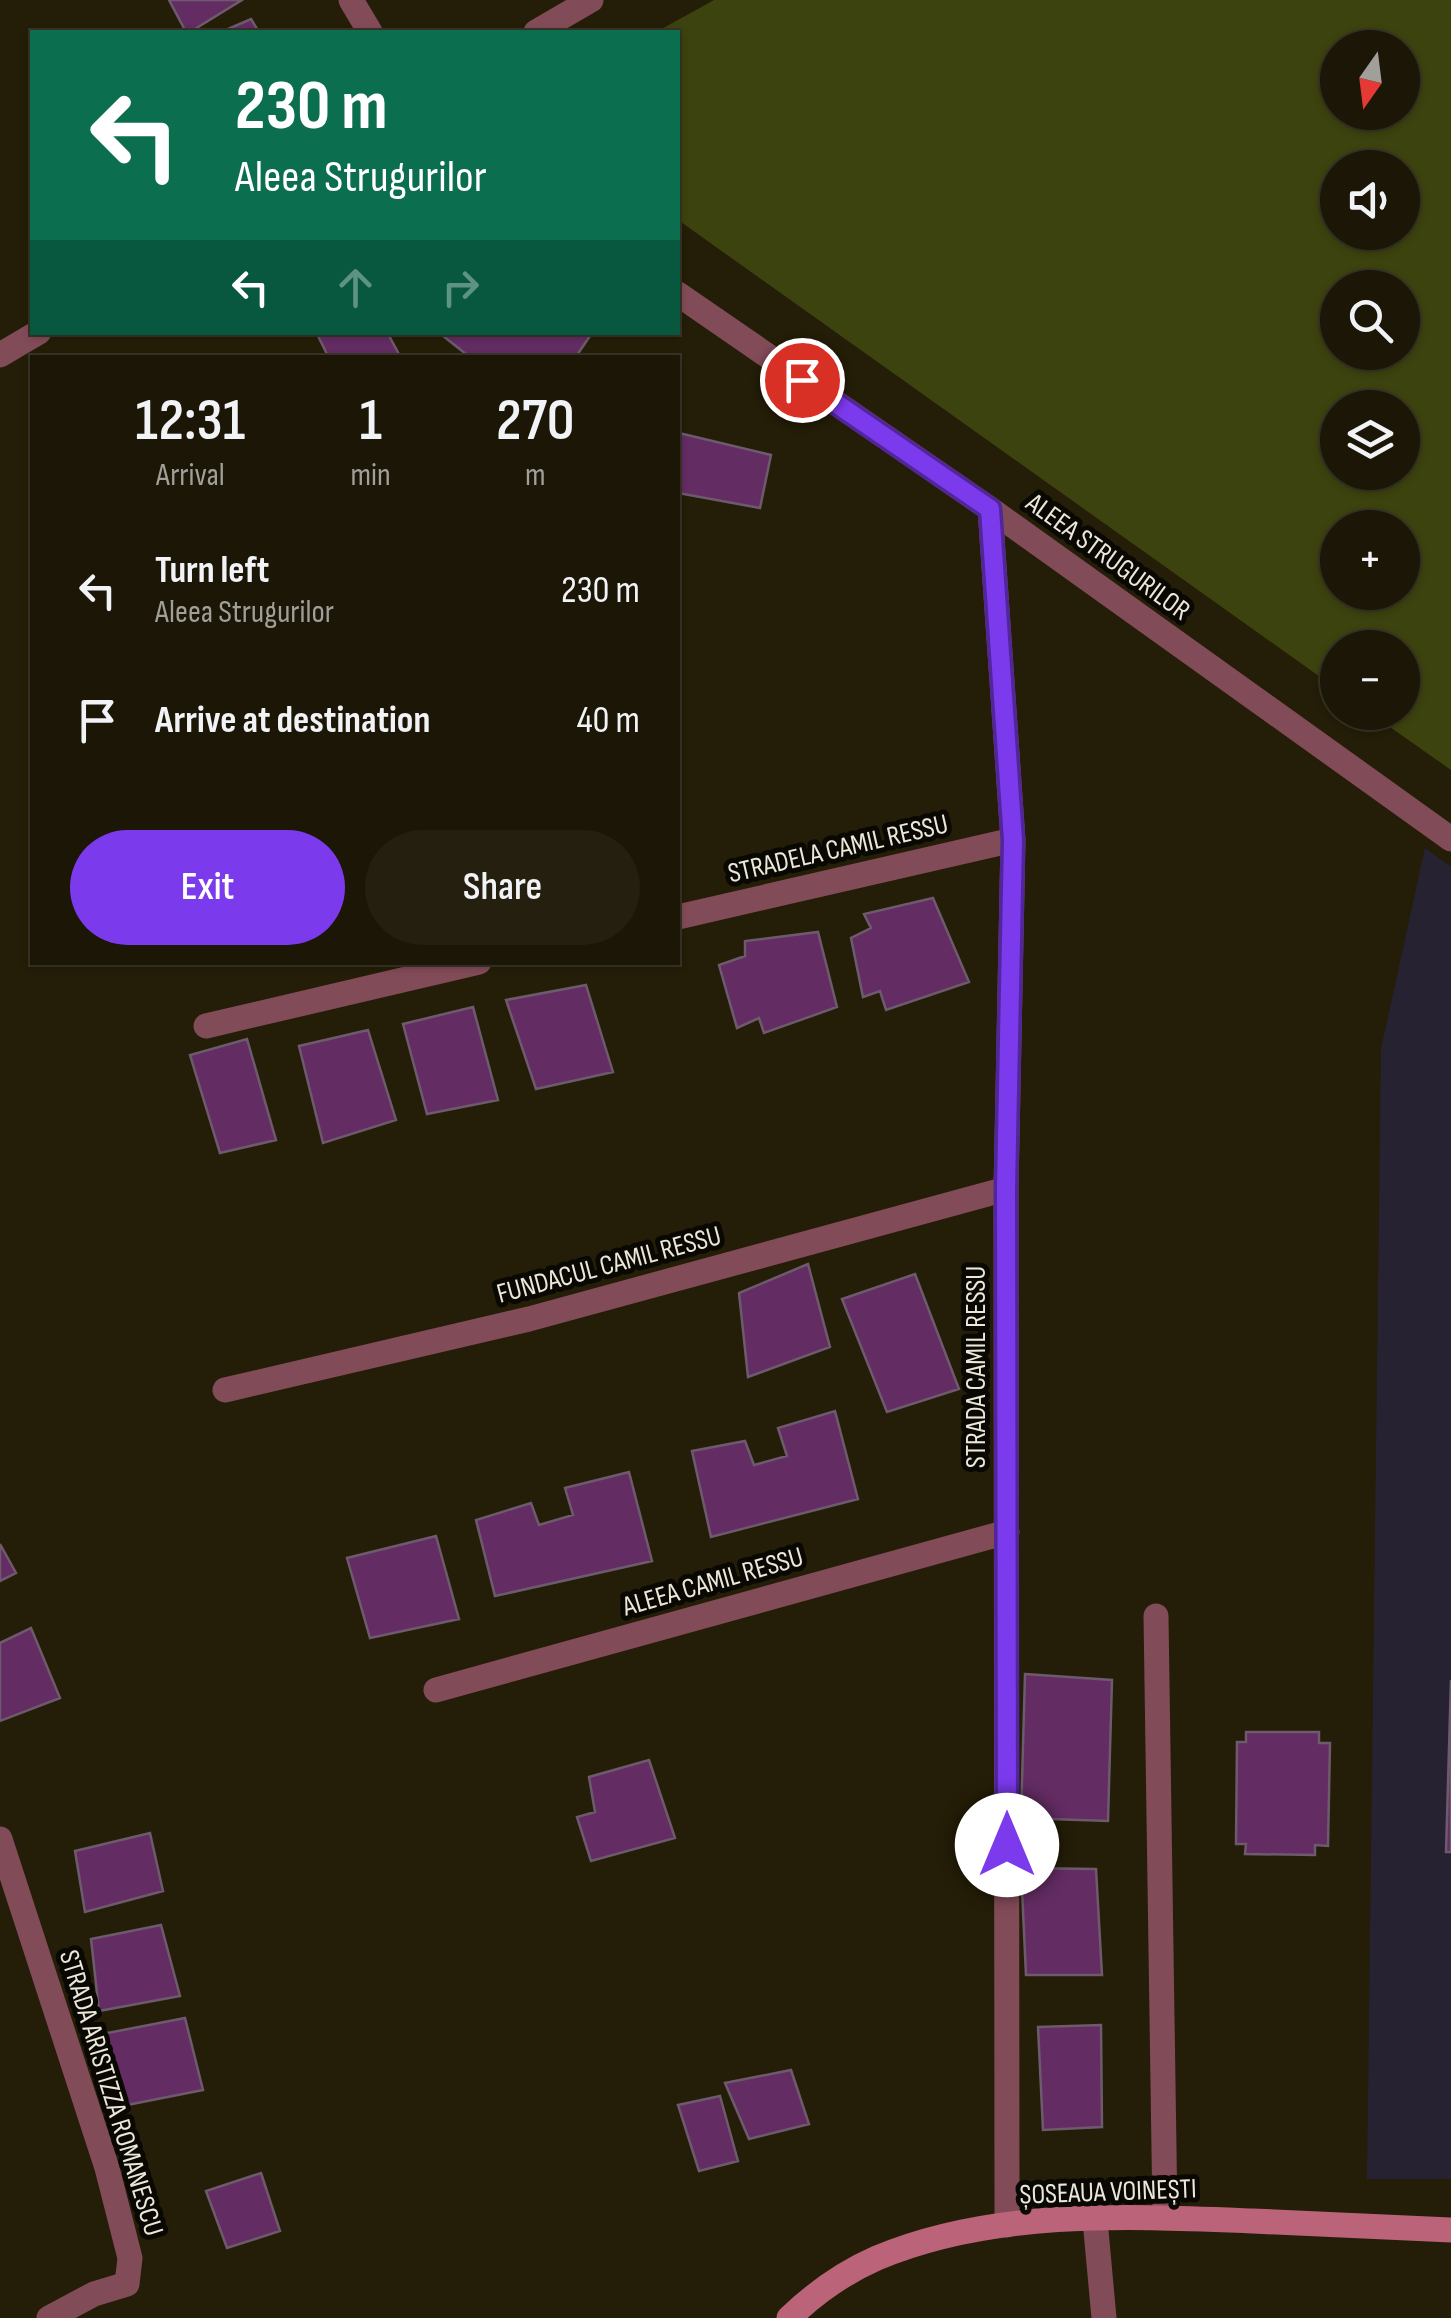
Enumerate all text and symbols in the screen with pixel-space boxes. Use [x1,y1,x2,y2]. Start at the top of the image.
north arrow [1320,30,1420,130]
map controls [1320,30,1420,730]
text: 230 m [235,65,388,149]
icon: left [70,70,200,200]
text: Aleea Strugurilor [235,150,487,205]
button: sound [1320,150,1420,250]
icon: left [223,260,278,315]
icon: ahead [328,260,383,315]
icon: right [433,260,488,315]
button: search [1320,270,1420,370]
pin [760,338,845,423]
icon: arrive [775,353,830,408]
text: 12:31 [135,385,245,457]
text: 1 [359,385,382,457]
text: 270 [496,385,575,457]
button: layers [1320,390,1420,490]
text: Arrival [156,456,225,495]
text: min [351,456,391,495]
text: m [525,456,546,495]
street label: ALEEA STRUGURILOR [1019,486,1196,628]
button: + [1320,510,1420,610]
text: Turn left [155,548,269,593]
icon: left [70,563,125,618]
text: 230 m [561,568,640,613]
text: Aleea Strugurilor [155,593,334,632]
button: − [1320,630,1420,730]
icon: arrive [70,693,125,748]
text: Arrive at destination [155,698,430,743]
text: 40 m [577,698,640,743]
street label: STRADELA CAMIL RESSU [725,808,951,890]
button: Exit [70,830,345,945]
button: Share [365,830,640,945]
street label: FUNDACUL CAMIL RESSU [493,1219,725,1311]
street label: STRADA CAMIL RESSU [960,1266,993,1468]
street label: ALEEA CAMIL RESSU [618,1540,807,1624]
position arrow [955,1793,1059,1897]
street label: STRADA ARISTIZZA ROMANESCU [52,1946,170,2240]
street label: ȘOSEAUA VOINEȘTI [1019,2172,1197,2212]

